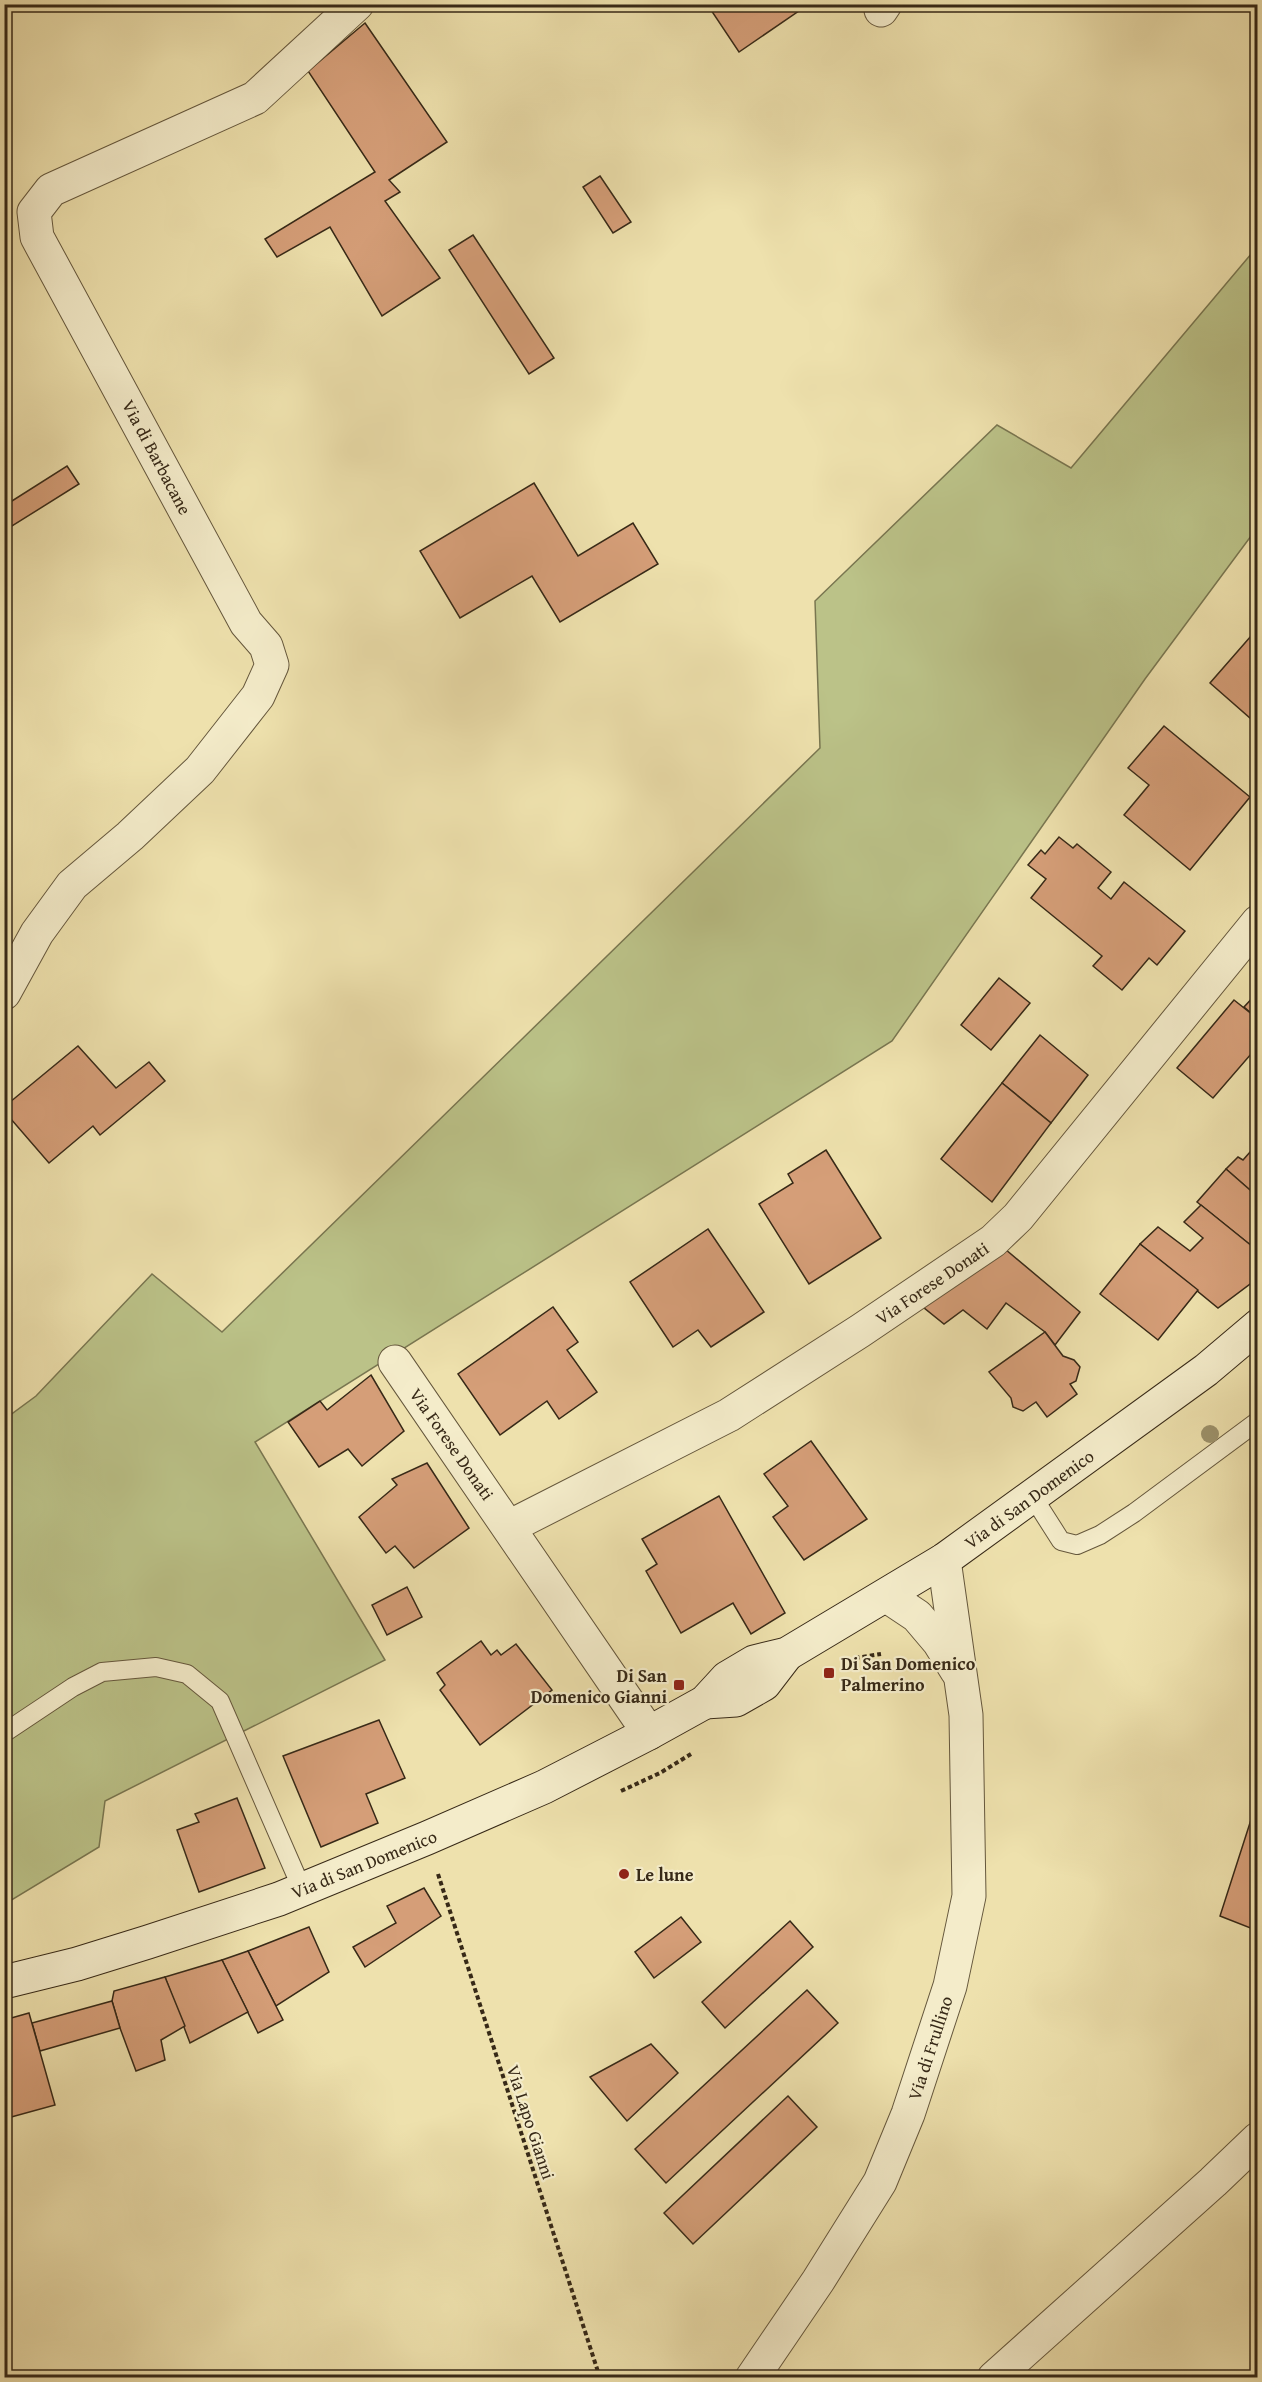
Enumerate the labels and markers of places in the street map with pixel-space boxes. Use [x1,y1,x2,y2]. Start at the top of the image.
place label: Di San Domenico Palmerino [841,1650,976,1698]
place label: Di San Domenico Gianni [531,1662,667,1710]
marker: Di San Domenico Palmerino [822,1666,836,1680]
marker: Di San Domenico Gianni [672,1678,686,1692]
place label: Le lune [636,1861,694,1888]
marker: Le lune [617,1867,631,1881]

